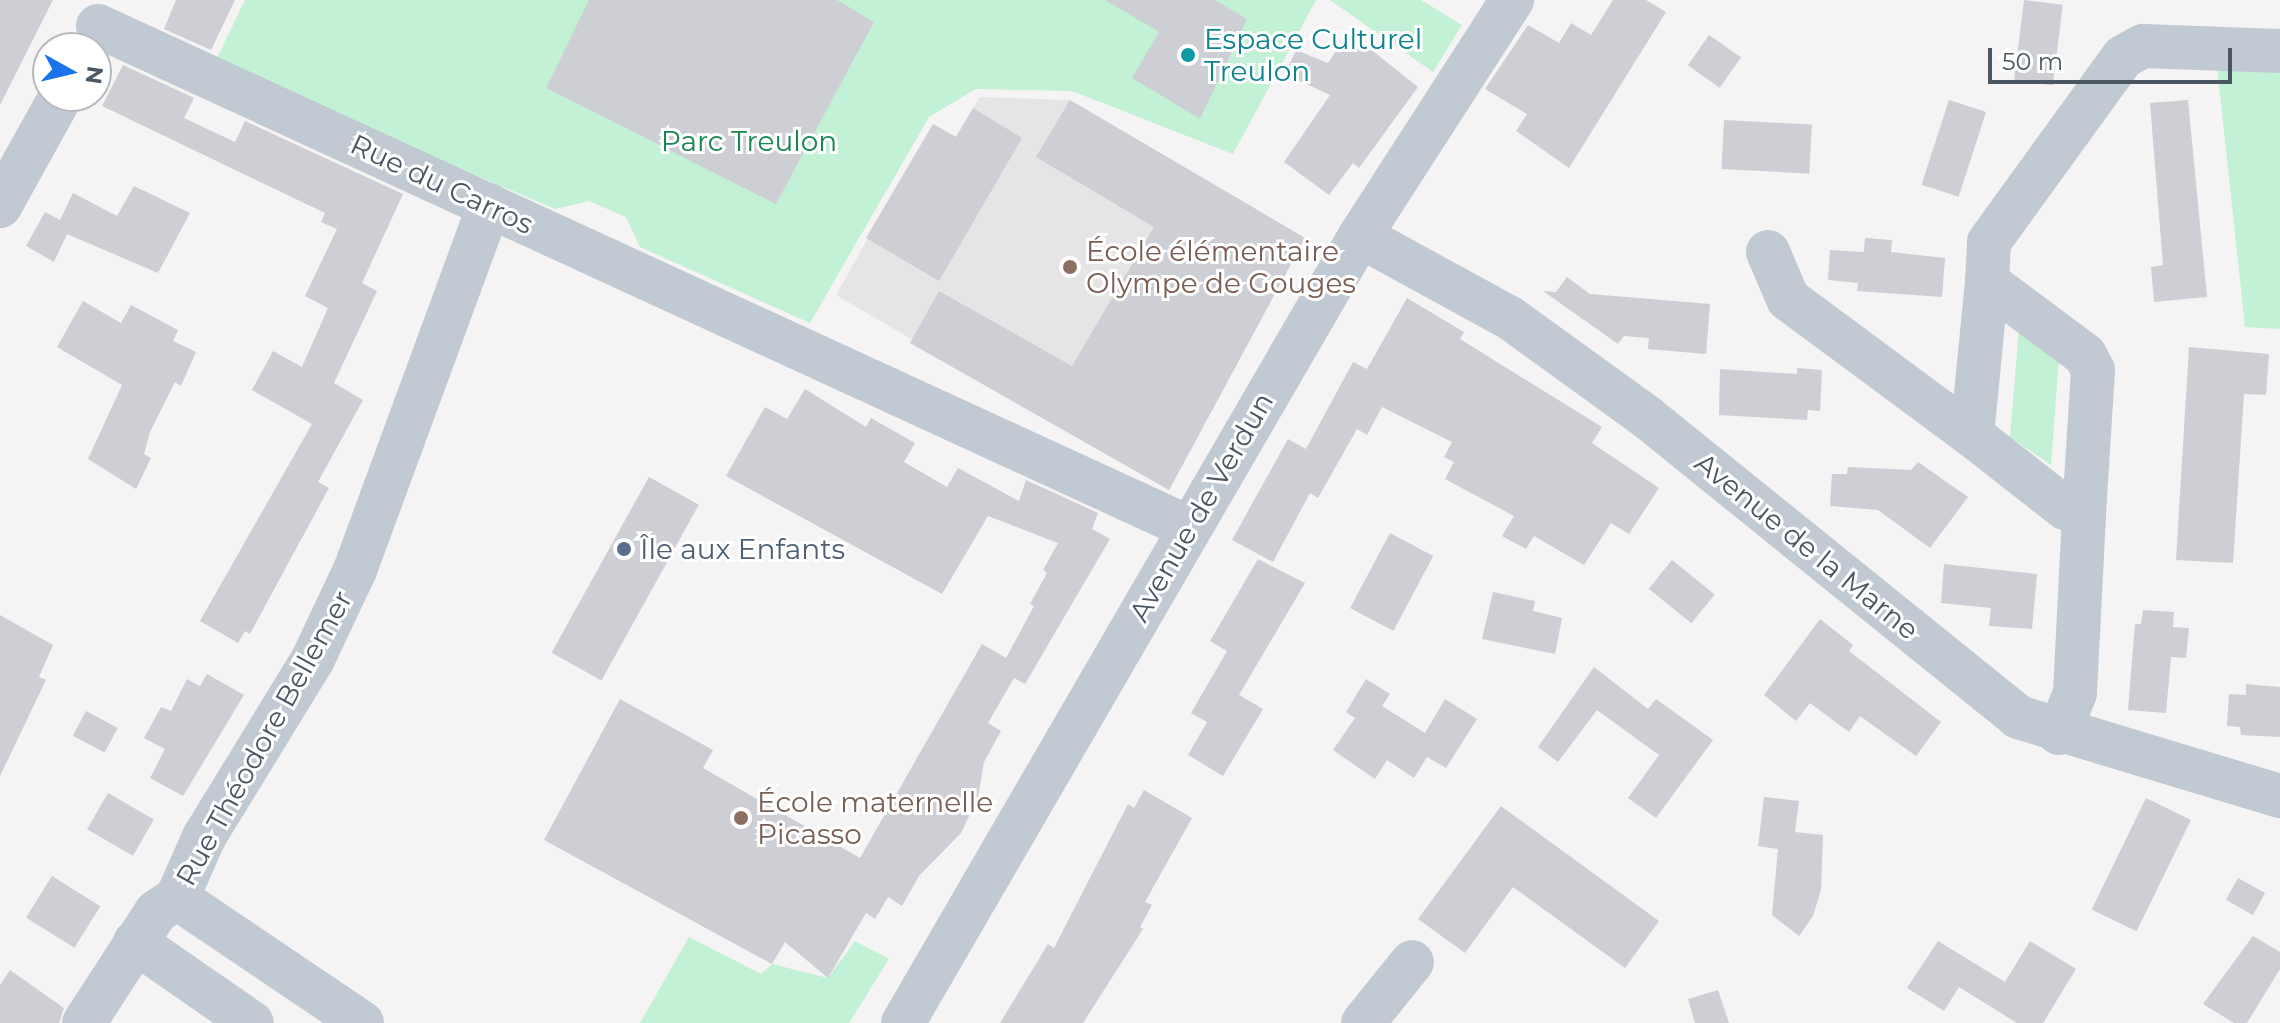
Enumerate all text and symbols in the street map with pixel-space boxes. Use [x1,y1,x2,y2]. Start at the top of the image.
place label: Espace Culturel Treulon [1204,22,1422,88]
north arrow [32,32,112,112]
scale bar [1992,32,2236,82]
marker: Espace Culturel Treulon [1179,46,1197,64]
text: 50 m [2002,47,2063,76]
text: N [80,64,109,86]
park label: Parc Treulon [661,124,837,158]
street label: Rue du Carros [345,127,539,241]
place label: École élémentaire Olympe de Gouges [1086,234,1356,300]
marker: École élémentaire Olympe de Gouges [1061,258,1079,276]
street label: Avenue de Verdun [1122,387,1280,627]
street label: Avenue de la Marne [1689,446,1925,646]
place label: Île aux Enfants [640,532,845,566]
marker: Île aux Enfants [615,540,633,558]
street label: Rue Théodore Bellemer [169,585,359,891]
place label: École maternelle Picasso [757,785,993,851]
marker: École maternelle Picasso [732,809,750,827]

